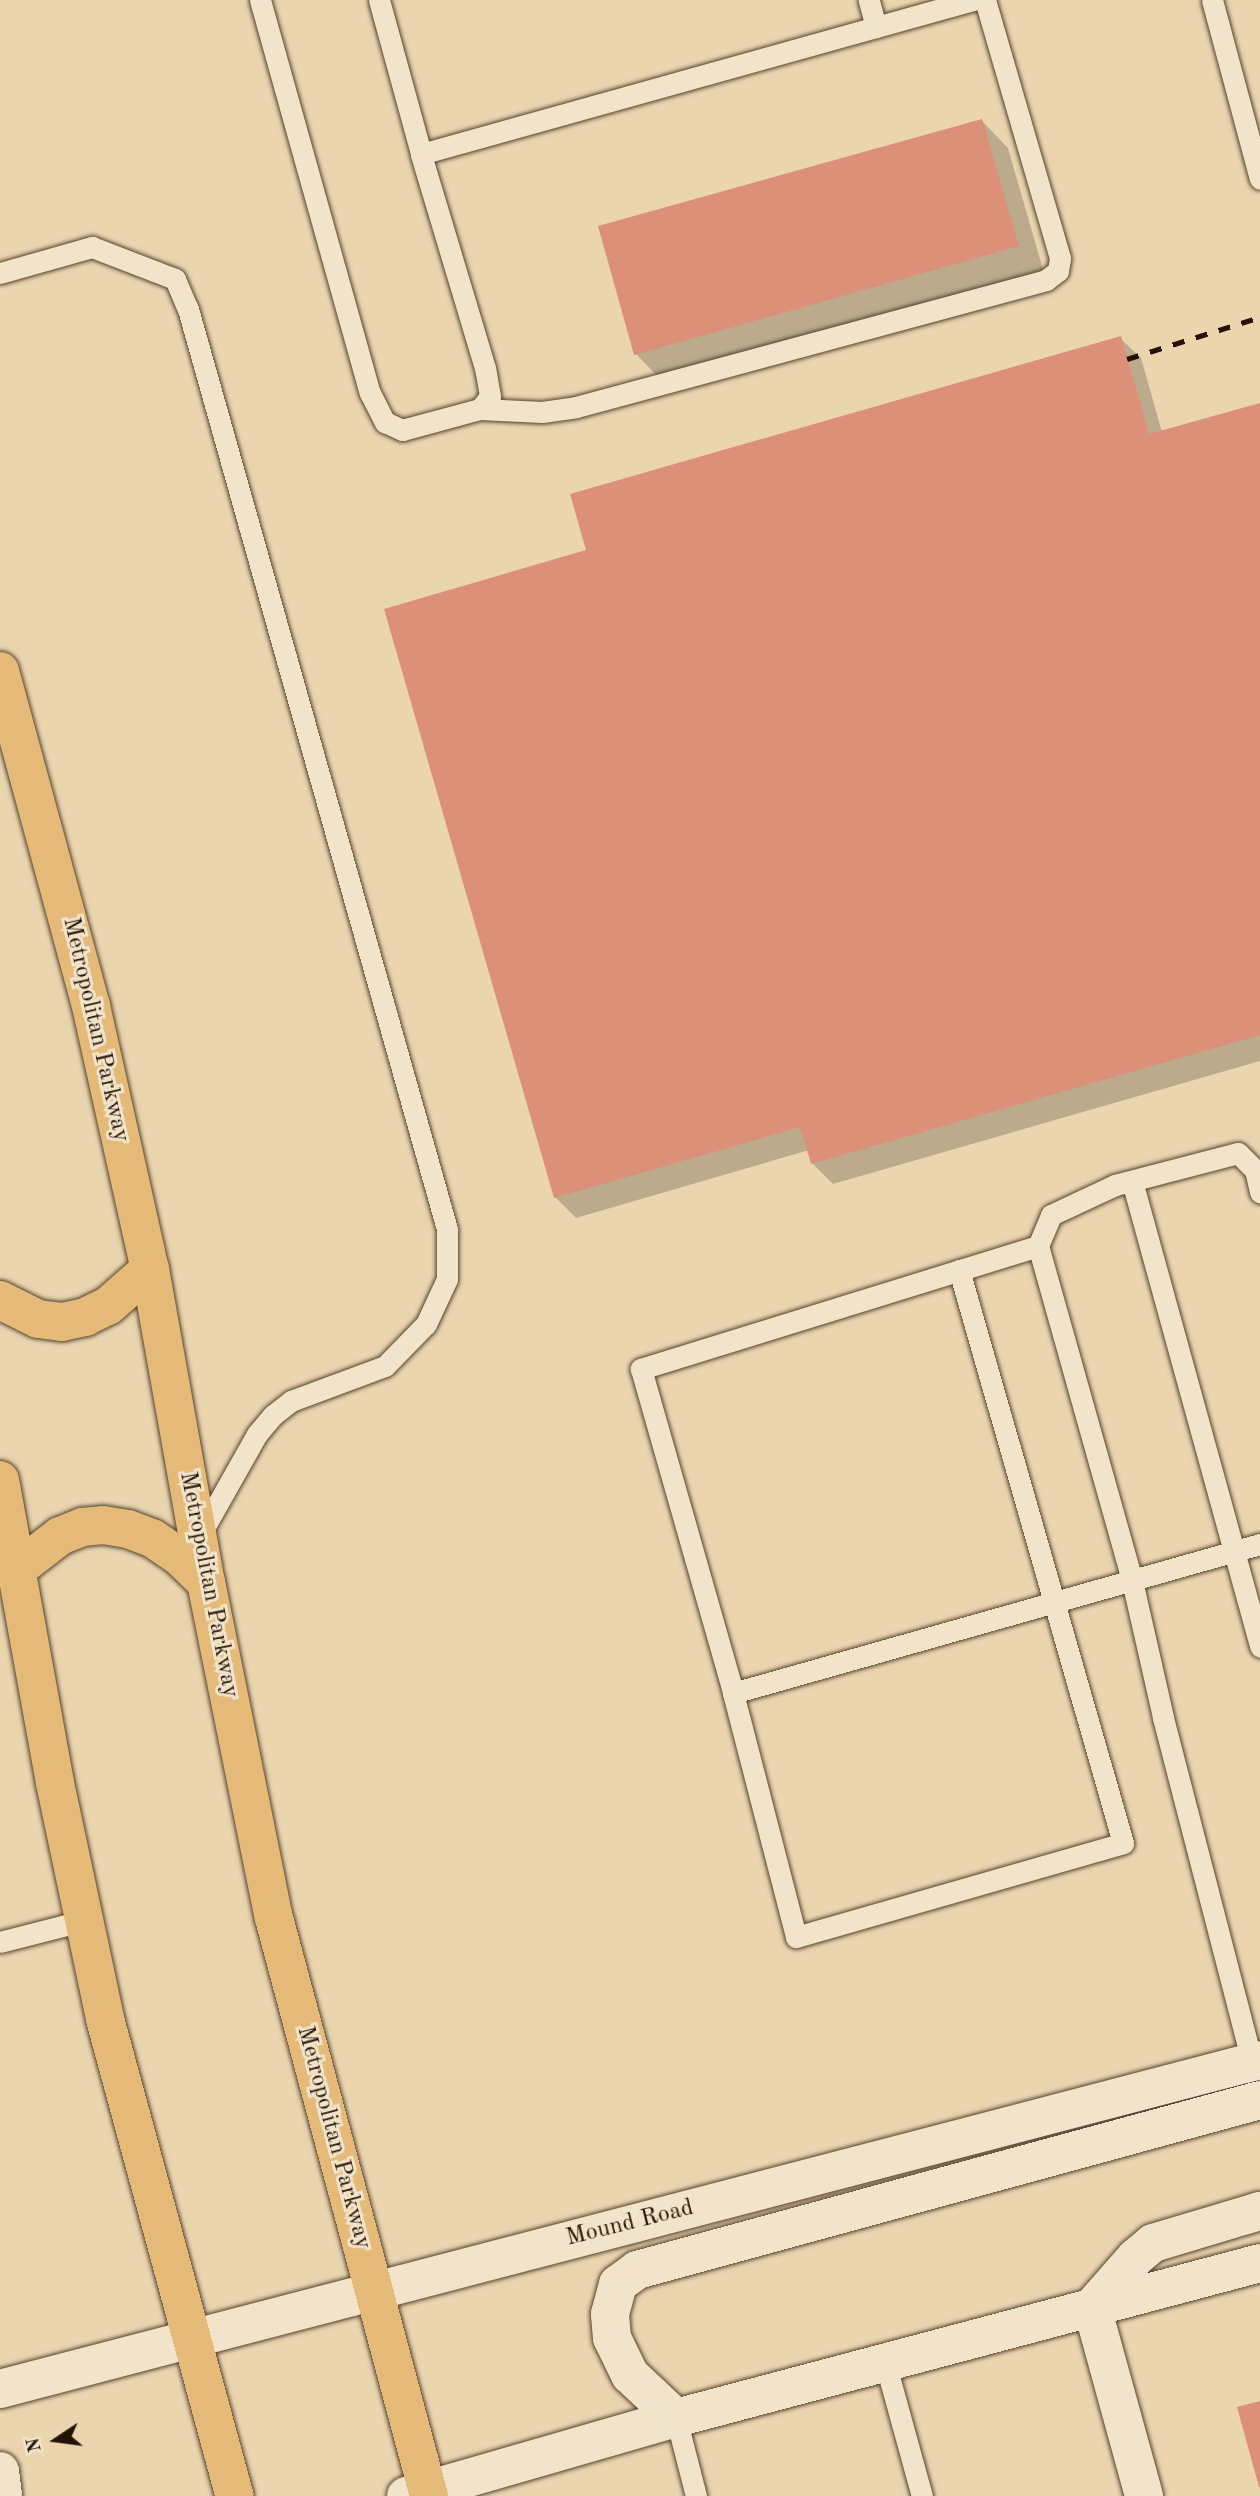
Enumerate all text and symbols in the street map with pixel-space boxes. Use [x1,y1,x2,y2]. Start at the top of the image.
street label: Metropolitan Parkway [55,915,135,1145]
street label: Metropolitan Parkway [172,1469,244,1701]
street label: Metropolitan Parkway [289,2023,377,2253]
street label: Mound Road [563,2194,697,2254]
north arrow [21,2405,91,2475]
text: N [24,2436,46,2454]

